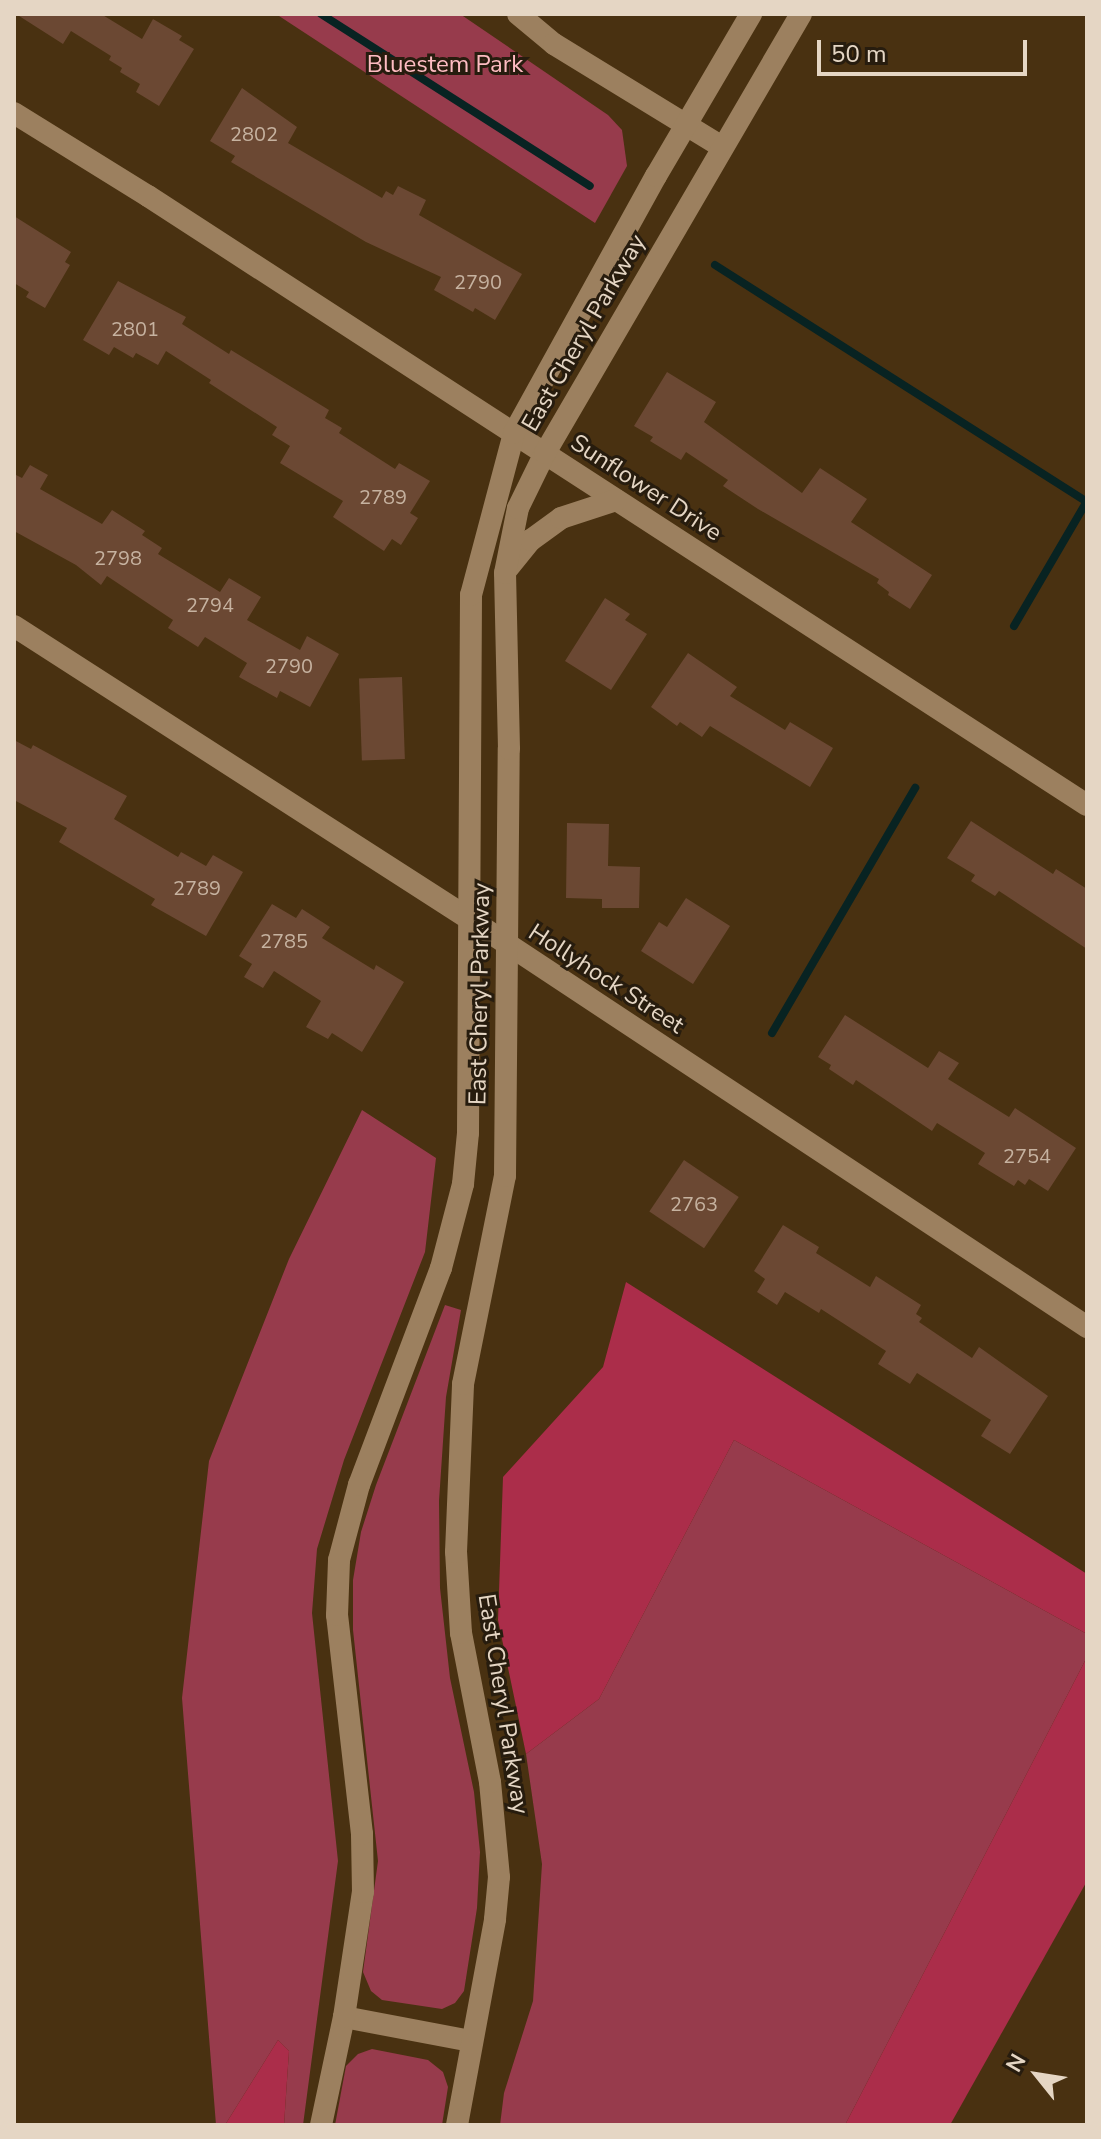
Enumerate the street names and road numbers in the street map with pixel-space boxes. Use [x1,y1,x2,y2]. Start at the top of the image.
street label: East Cheryl Parkway [516,229,652,437]
street label: Sunflower Drive [565,428,727,548]
street label: East Cheryl Parkway [464,883,496,1105]
street label: Hollyhock Street [523,918,689,1040]
street label: East Cheryl Parkway [471,1592,535,1816]

